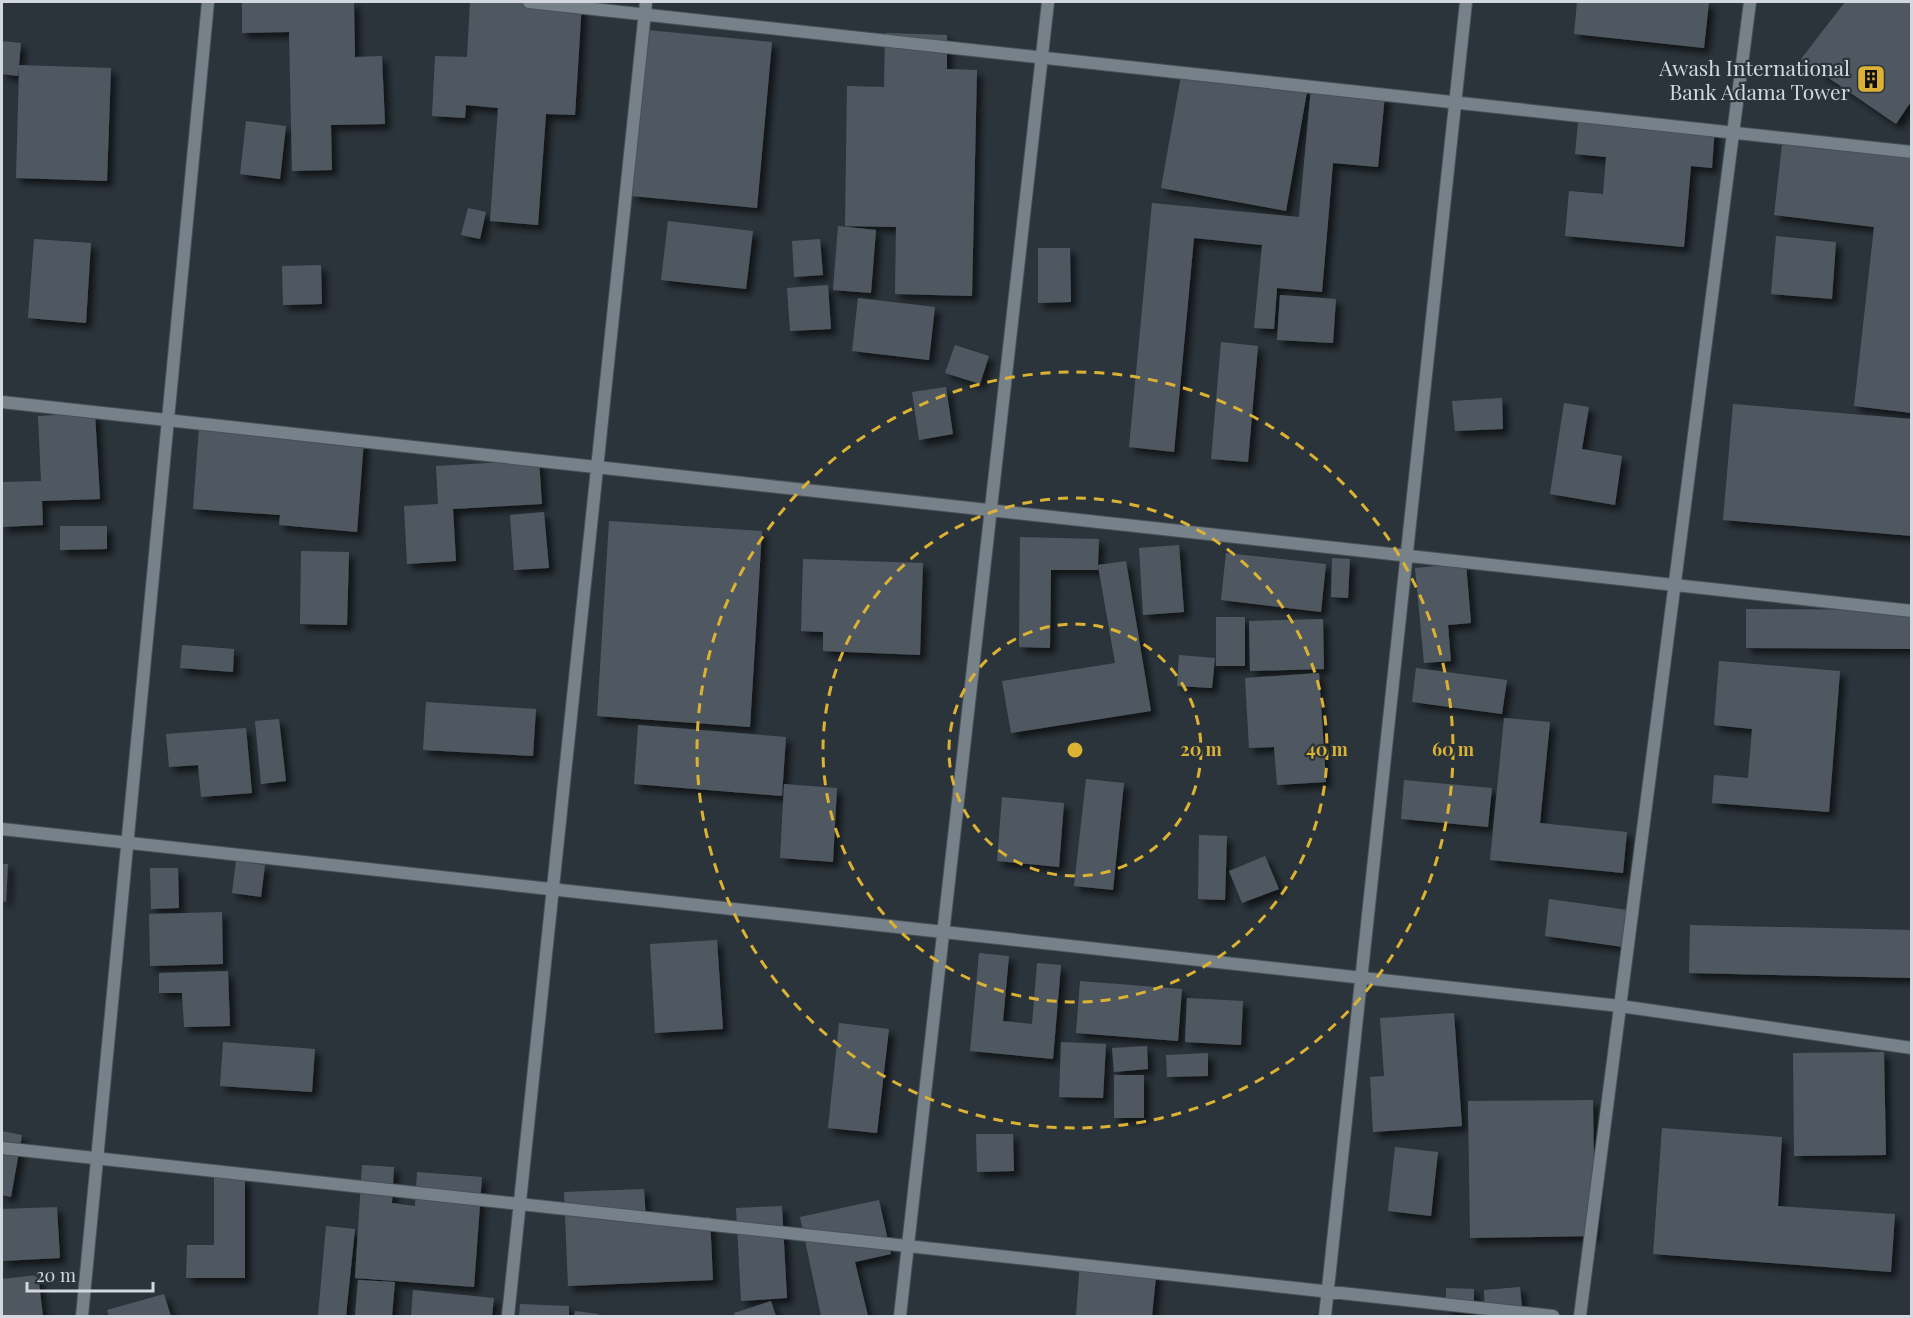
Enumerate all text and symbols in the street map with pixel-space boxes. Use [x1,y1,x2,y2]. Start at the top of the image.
place label: Awash International Bank Adama Tower [1658,53,1851,105]
building icon: Awash International Bank Adama Tower [1855,63,1887,95]
text: 20 m [1180,737,1222,761]
text: 40 m [1306,737,1349,761]
text: 60 m [1432,737,1475,761]
centre of rings [1065,740,1085,760]
scale bar [27,1255,153,1293]
text: 20 m [36,1263,76,1287]

